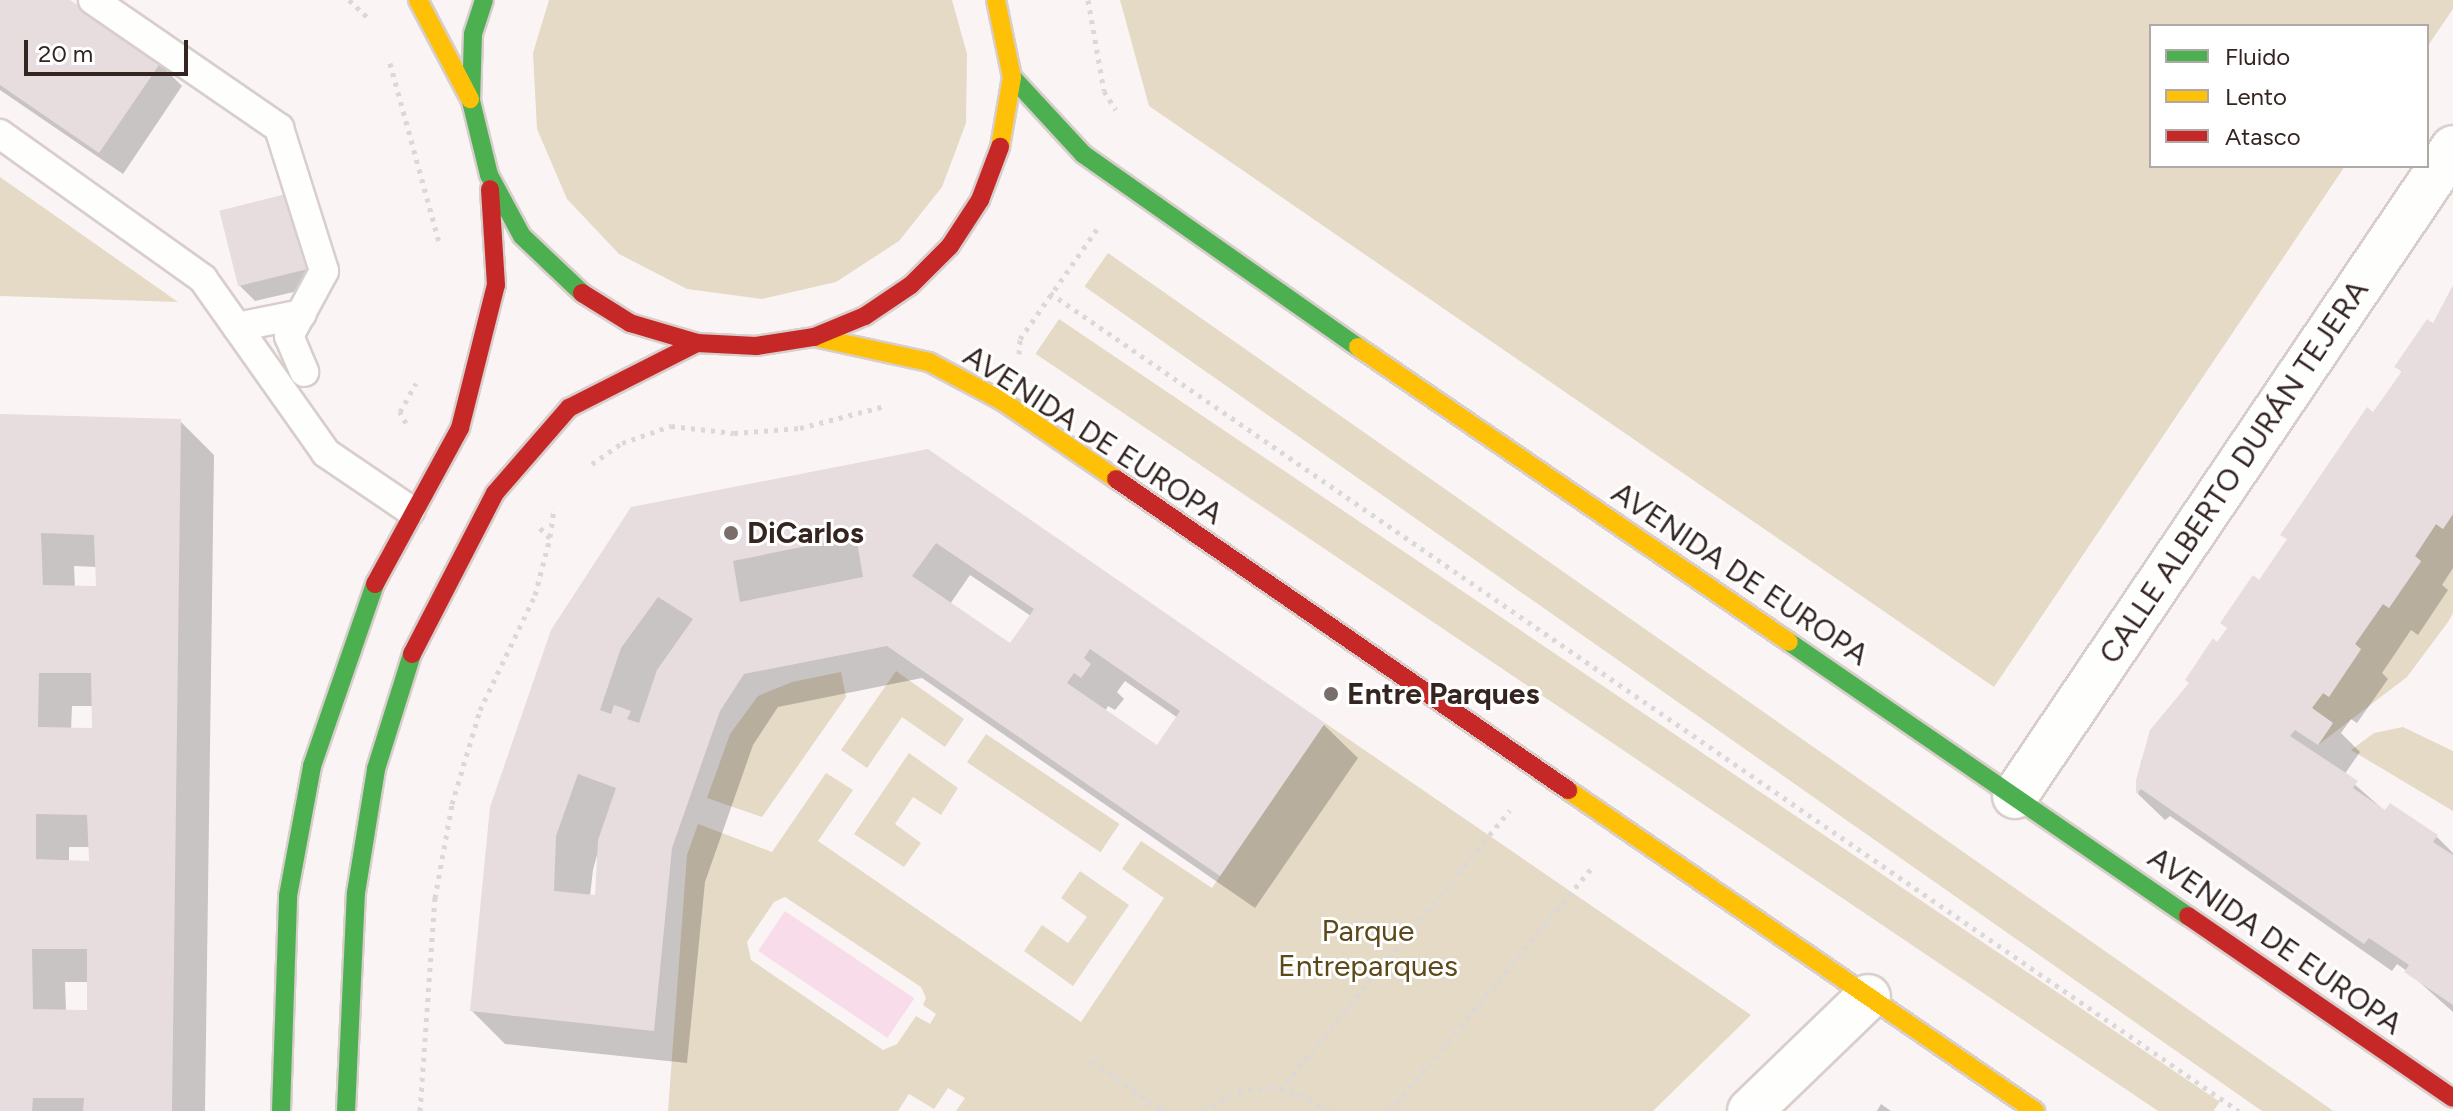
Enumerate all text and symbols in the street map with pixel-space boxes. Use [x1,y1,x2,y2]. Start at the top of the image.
scale bar [28,24,192,74]
legend [2149,24,2429,168]
text: 20 m [38,39,93,68]
text: Fluido [2225,42,2290,71]
text: Lento [2225,82,2287,111]
text: Atasco [2225,122,2301,151]
street label: CALLE ALBERTO DURÁN TEJERA [2092,274,2376,670]
street label: AVENIDA DE EUROPA [957,338,1229,532]
street label: AVENIDA DE EUROPA [1605,475,1875,673]
place label: DiCarlos [747,515,864,551]
marker: DiCarlos [722,524,740,542]
place label: Entre Parques [1347,676,1539,712]
marker: Entre Parques [1322,685,1340,703]
street label: AVENIDA DE EUROPA [2141,840,2409,1042]
park label: Parque Entreparques [1278,913,1458,984]

